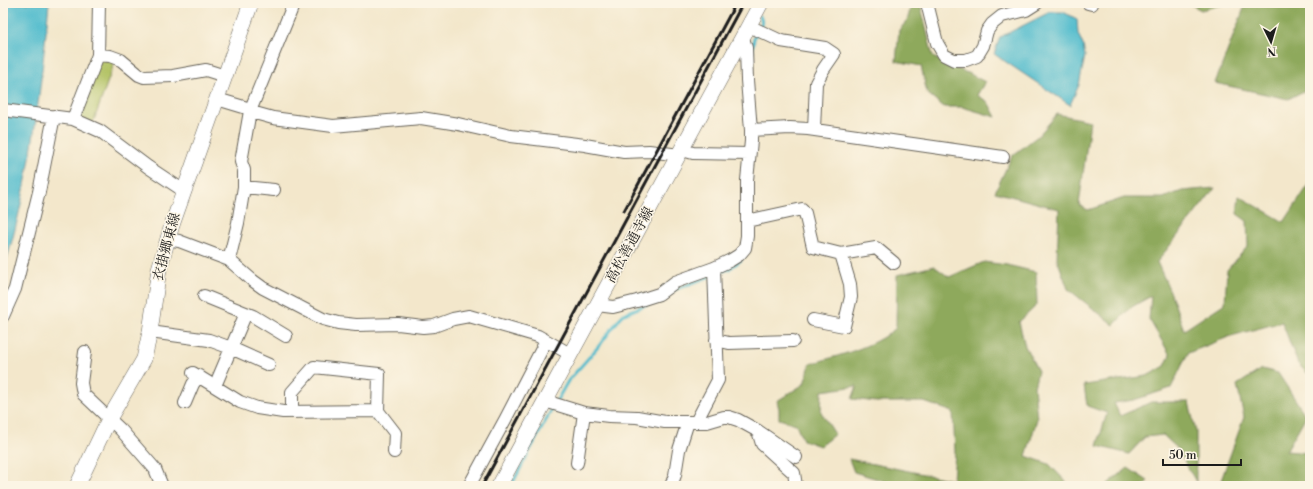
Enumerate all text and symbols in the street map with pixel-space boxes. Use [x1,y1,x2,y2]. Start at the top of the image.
north arrow [1251,22,1291,62]
text: N [1267,44,1277,58]
street label: 高松善通寺線 [602,204,658,286]
street label: 衣掛郷東線 [149,211,185,283]
scale bar [1163,441,1241,467]
text: 50 m [1169,448,1197,463]

